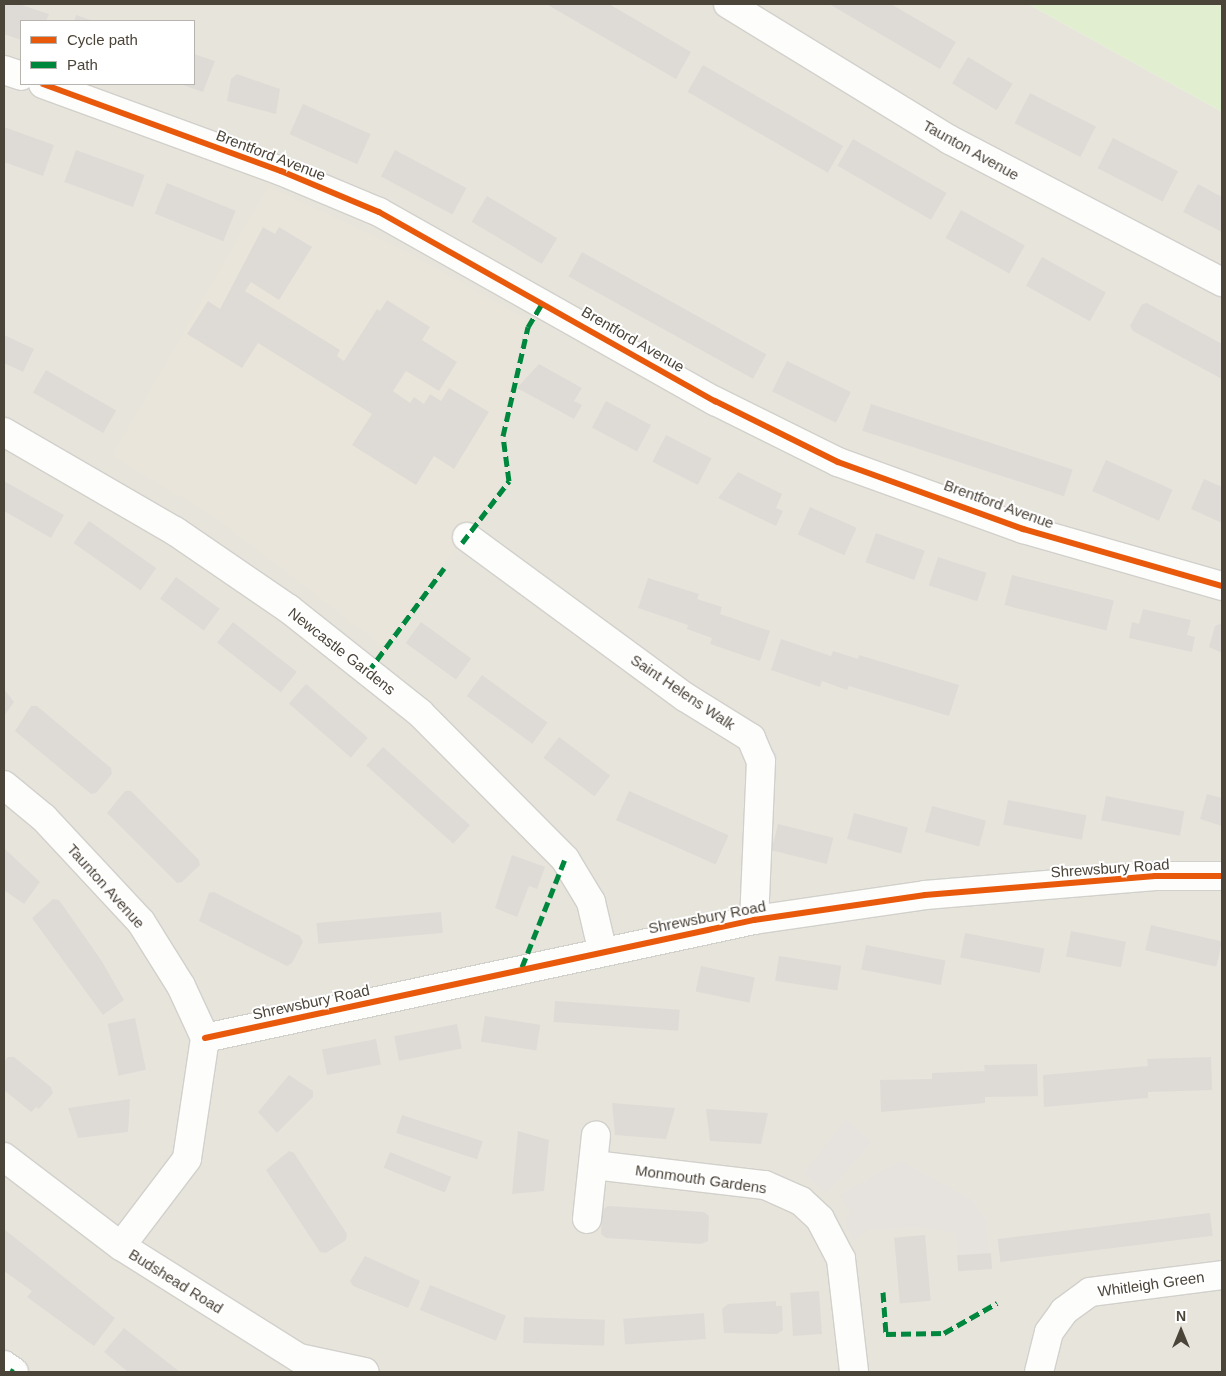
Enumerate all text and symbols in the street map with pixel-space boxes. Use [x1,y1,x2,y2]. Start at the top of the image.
legend [20,20,195,85]
text: Cycle path [67,31,138,48]
text: Path [67,56,98,73]
street label: Taunton Avenue [919,116,1023,184]
street label: Brentford Avenue [213,126,329,184]
street label: Brentford Avenue [578,302,688,376]
street label: Brentford Avenue [941,476,1057,532]
street label: Newcastle Gardens [285,604,399,698]
street label: Saint Helens Walk [627,650,739,734]
street label: Taunton Avenue [63,840,149,932]
street label: Shrewsbury Road [1050,855,1170,881]
street label: Shrewsbury Road [647,897,767,937]
street label: Shrewsbury Road [251,981,371,1023]
street label: Monmouth Gardens [634,1161,768,1197]
street label: Budshead Road [126,1245,226,1317]
street label: Whitleigh Green [1096,1268,1206,1300]
north arrow [1156,1306,1206,1356]
text: N [1176,1308,1186,1324]

